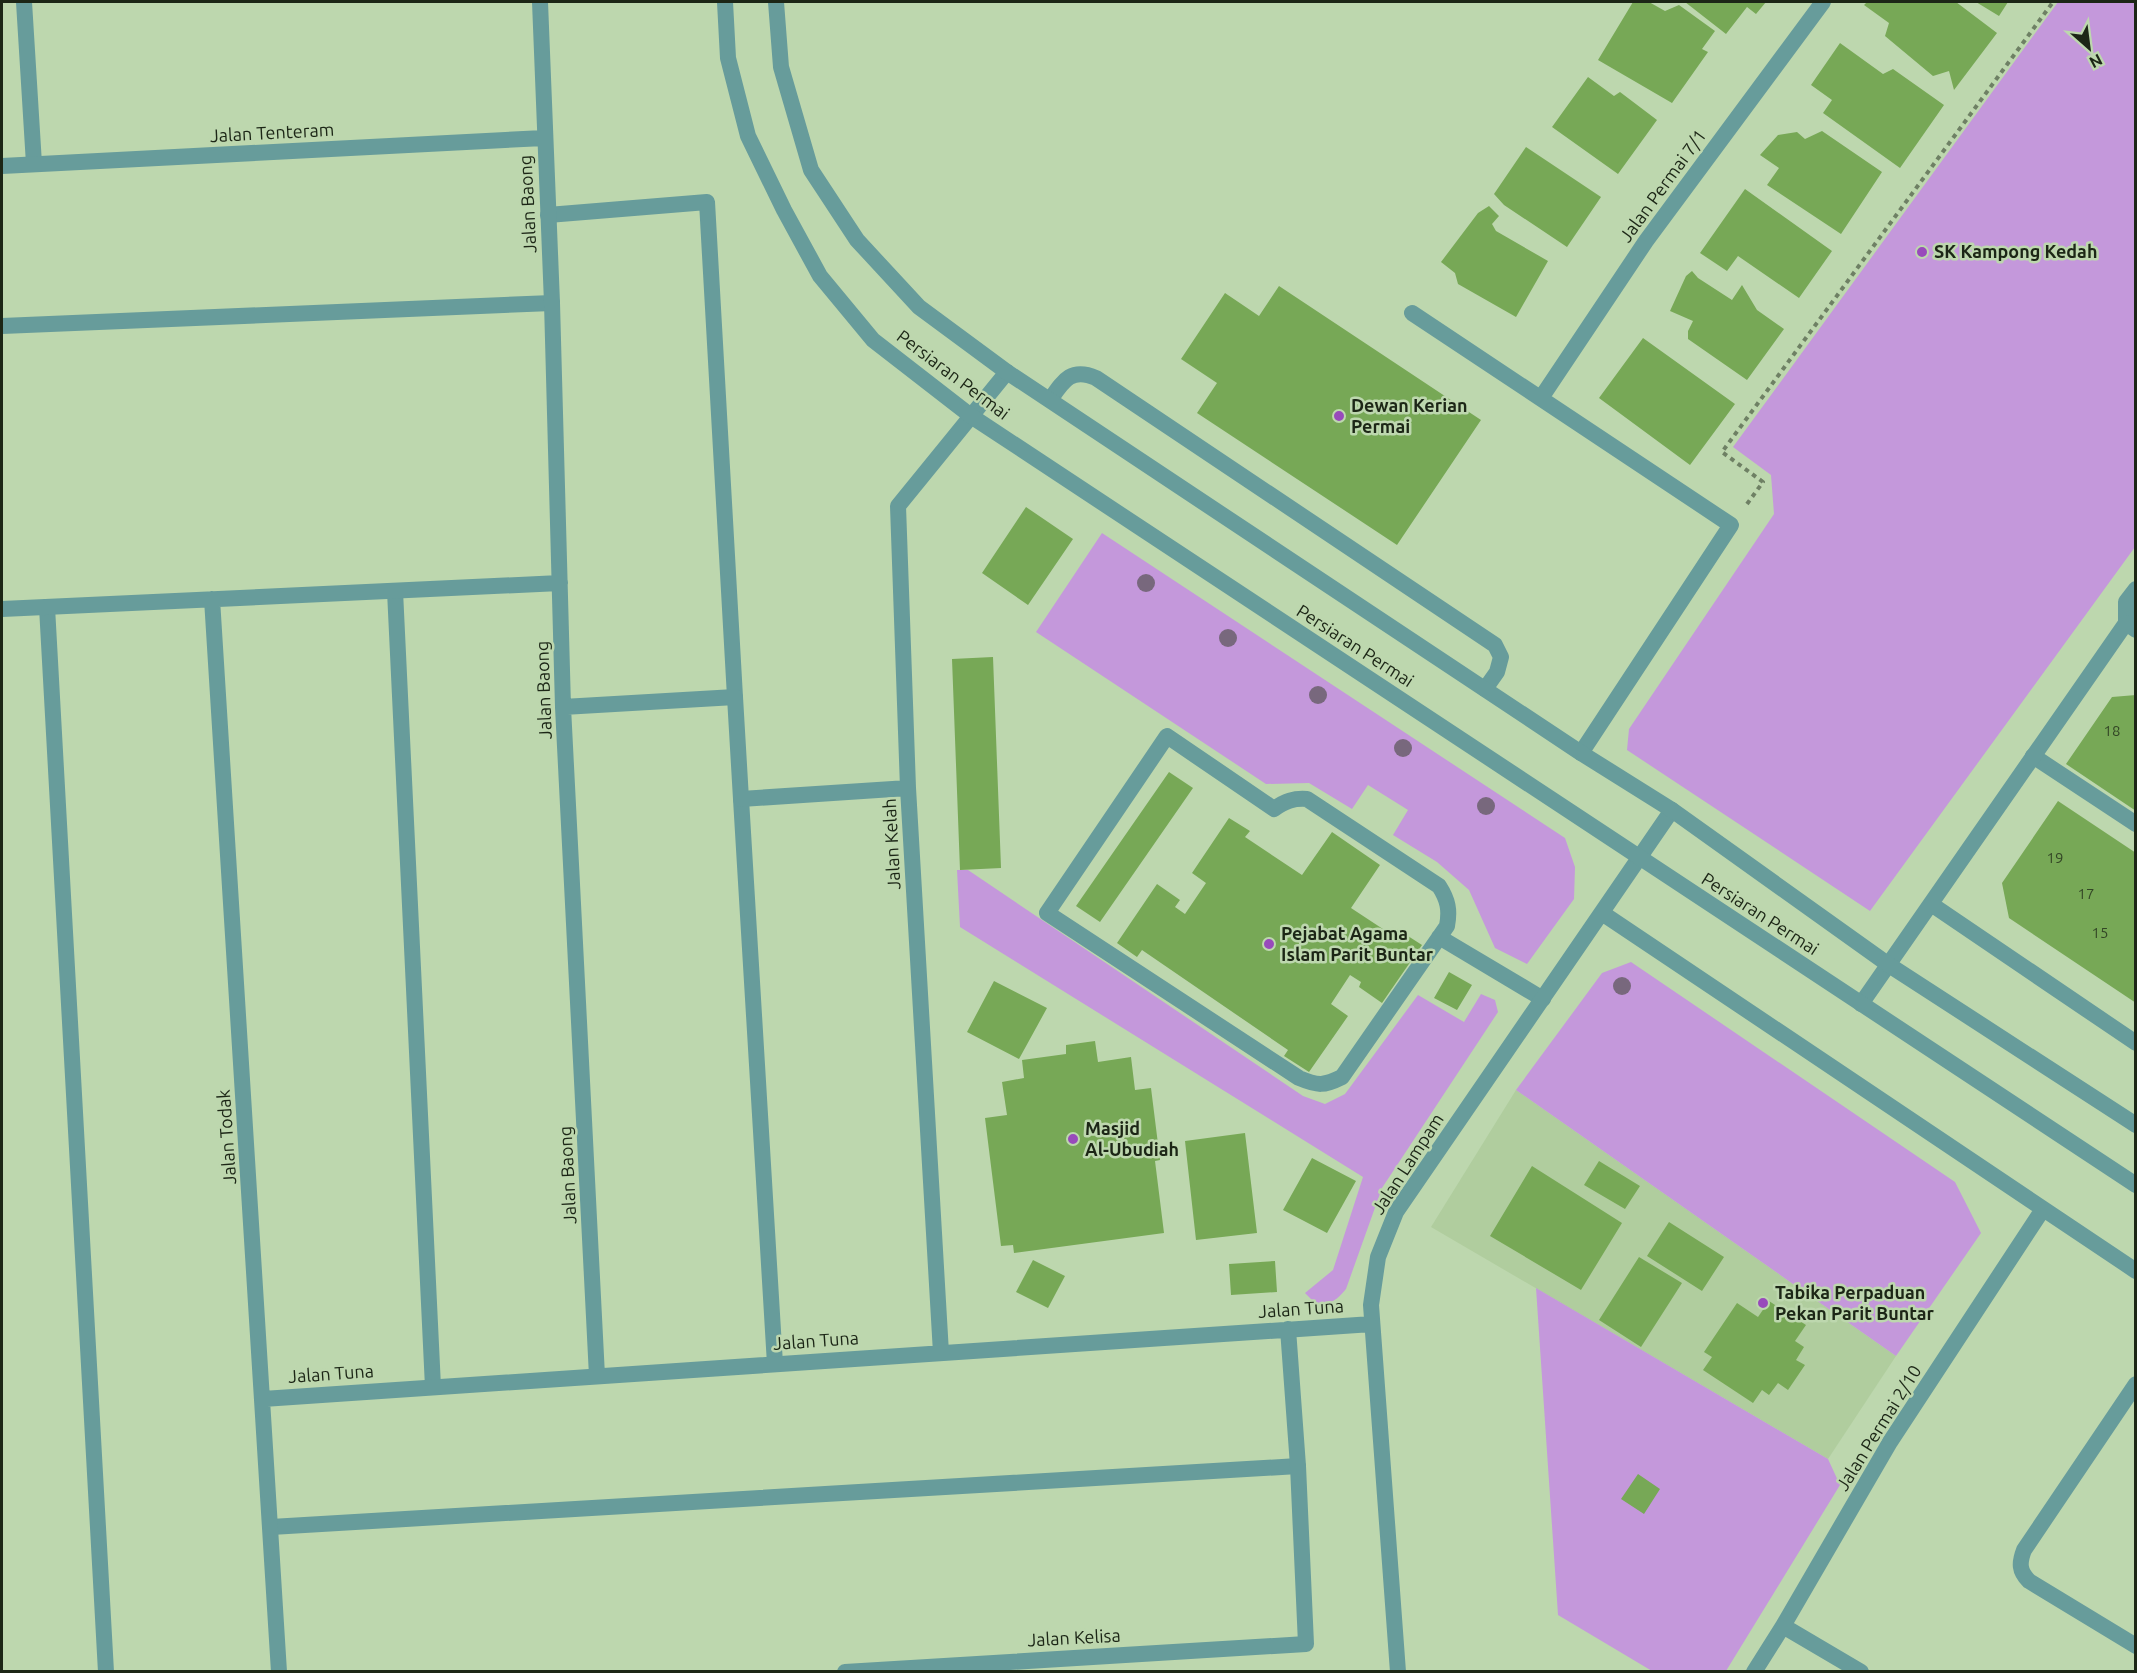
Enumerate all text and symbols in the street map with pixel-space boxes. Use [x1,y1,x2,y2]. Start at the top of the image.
north arrow [2059,18,2119,78]
text: N [2087,50,2106,72]
street label: Jalan Tenteram [209,119,335,145]
street label: Jalan Permai 7/1 [1615,125,1710,245]
street label: Jalan Baong [514,154,540,254]
place label: SK Kampong Kedah [1934,241,2097,261]
marker: SK Kampong Kedah [1915,245,1929,259]
street label: Persiaran Permai [894,325,1014,423]
place label: Dewan Kerian Permai [1351,395,1467,436]
marker: Dewan Kerian Permai [1332,409,1346,423]
street label: Persiaran Permai [1293,600,1418,690]
street label: Jalan Baong [531,641,555,740]
house number: 18 [2104,722,2120,739]
street label: Jalan Kelah [879,798,903,890]
house number: 19 [2047,849,2063,866]
street label: Persiaran Permai [1698,868,1823,958]
house number: 17 [2078,885,2094,902]
place label: Pejabat Agama Islam Parit Buntar [1281,923,1434,964]
house number: 15 [2092,924,2108,941]
marker: Pejabat Agama Islam Parit Buntar [1262,937,1276,951]
street label: Jalan Todak [213,1089,239,1185]
street label: Jalan Lampam [1367,1109,1447,1217]
place label: Masjid Al-Ubudiah [1085,1118,1179,1159]
street label: Jalan Baong [554,1125,580,1225]
marker: Masjid Al-Ubudiah [1066,1132,1080,1146]
place label: Tabika Perpaduan Pekan Parit Buntar [1775,1282,1935,1323]
street label: Jalan Tuna [1257,1295,1344,1321]
marker: Tabika Perpaduan Pekan Parit Buntar [1756,1296,1770,1310]
street label: Jalan Tuna [772,1327,859,1353]
street label: Jalan Tuna [287,1360,374,1386]
street label: Jalan Permai 2/10 [1832,1361,1925,1494]
street label: Jalan Kelisa [1027,1625,1121,1649]

